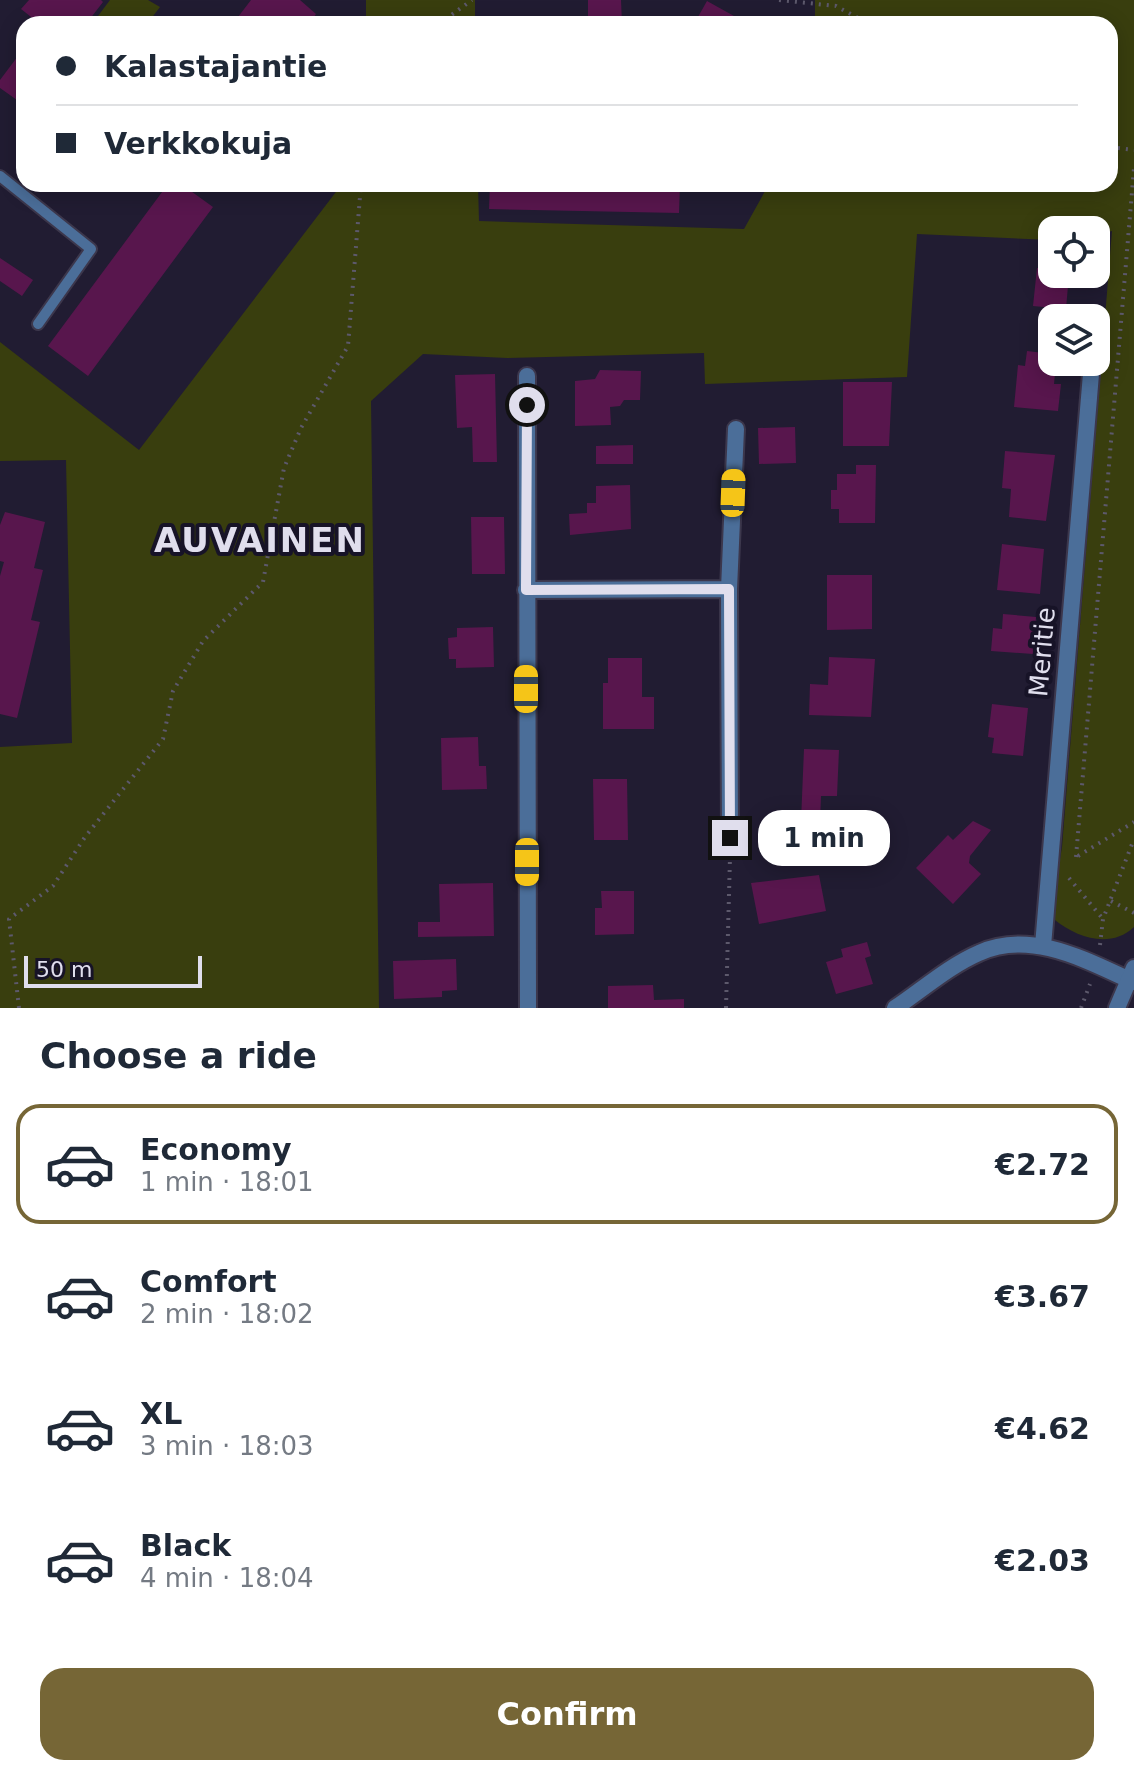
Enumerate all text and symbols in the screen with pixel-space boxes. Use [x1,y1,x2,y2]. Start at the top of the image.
text: Kalastajantie [104,49,327,84]
text: Verkkokuja [104,126,292,161]
map controls [1038,216,1110,376]
button: locate [1038,216,1110,288]
button: layers [1038,304,1110,376]
route start [509,387,545,423]
car [720,469,746,517]
district label: AUVAINEN [154,520,366,560]
street label: Meritie [1023,606,1061,698]
car [514,665,538,713]
callout: 1 min [758,810,890,866]
route end [712,820,748,856]
text: 1 min [783,823,865,853]
car [515,838,539,886]
scale bar [24,952,202,988]
text: 50 m [36,957,92,982]
text: Choose a ride [40,1035,317,1076]
icon: car [44,1128,116,1200]
text: Economy [140,1132,292,1167]
text: €2.72 [995,1147,1090,1182]
text: 1 min · 18:01 [140,1167,314,1197]
icon: car [44,1260,116,1332]
text: Comfort [140,1264,277,1299]
text: €3.67 [995,1279,1090,1314]
text: 2 min · 18:02 [140,1299,314,1329]
icon: car [44,1392,116,1464]
text: XL [140,1396,182,1431]
text: €4.62 [995,1411,1090,1446]
text: 3 min · 18:03 [140,1431,314,1461]
icon: car [44,1524,116,1596]
text: Black [140,1528,231,1563]
text: €2.03 [995,1543,1090,1578]
text: 4 min · 18:04 [140,1563,314,1593]
button: Confirm [40,1668,1094,1760]

